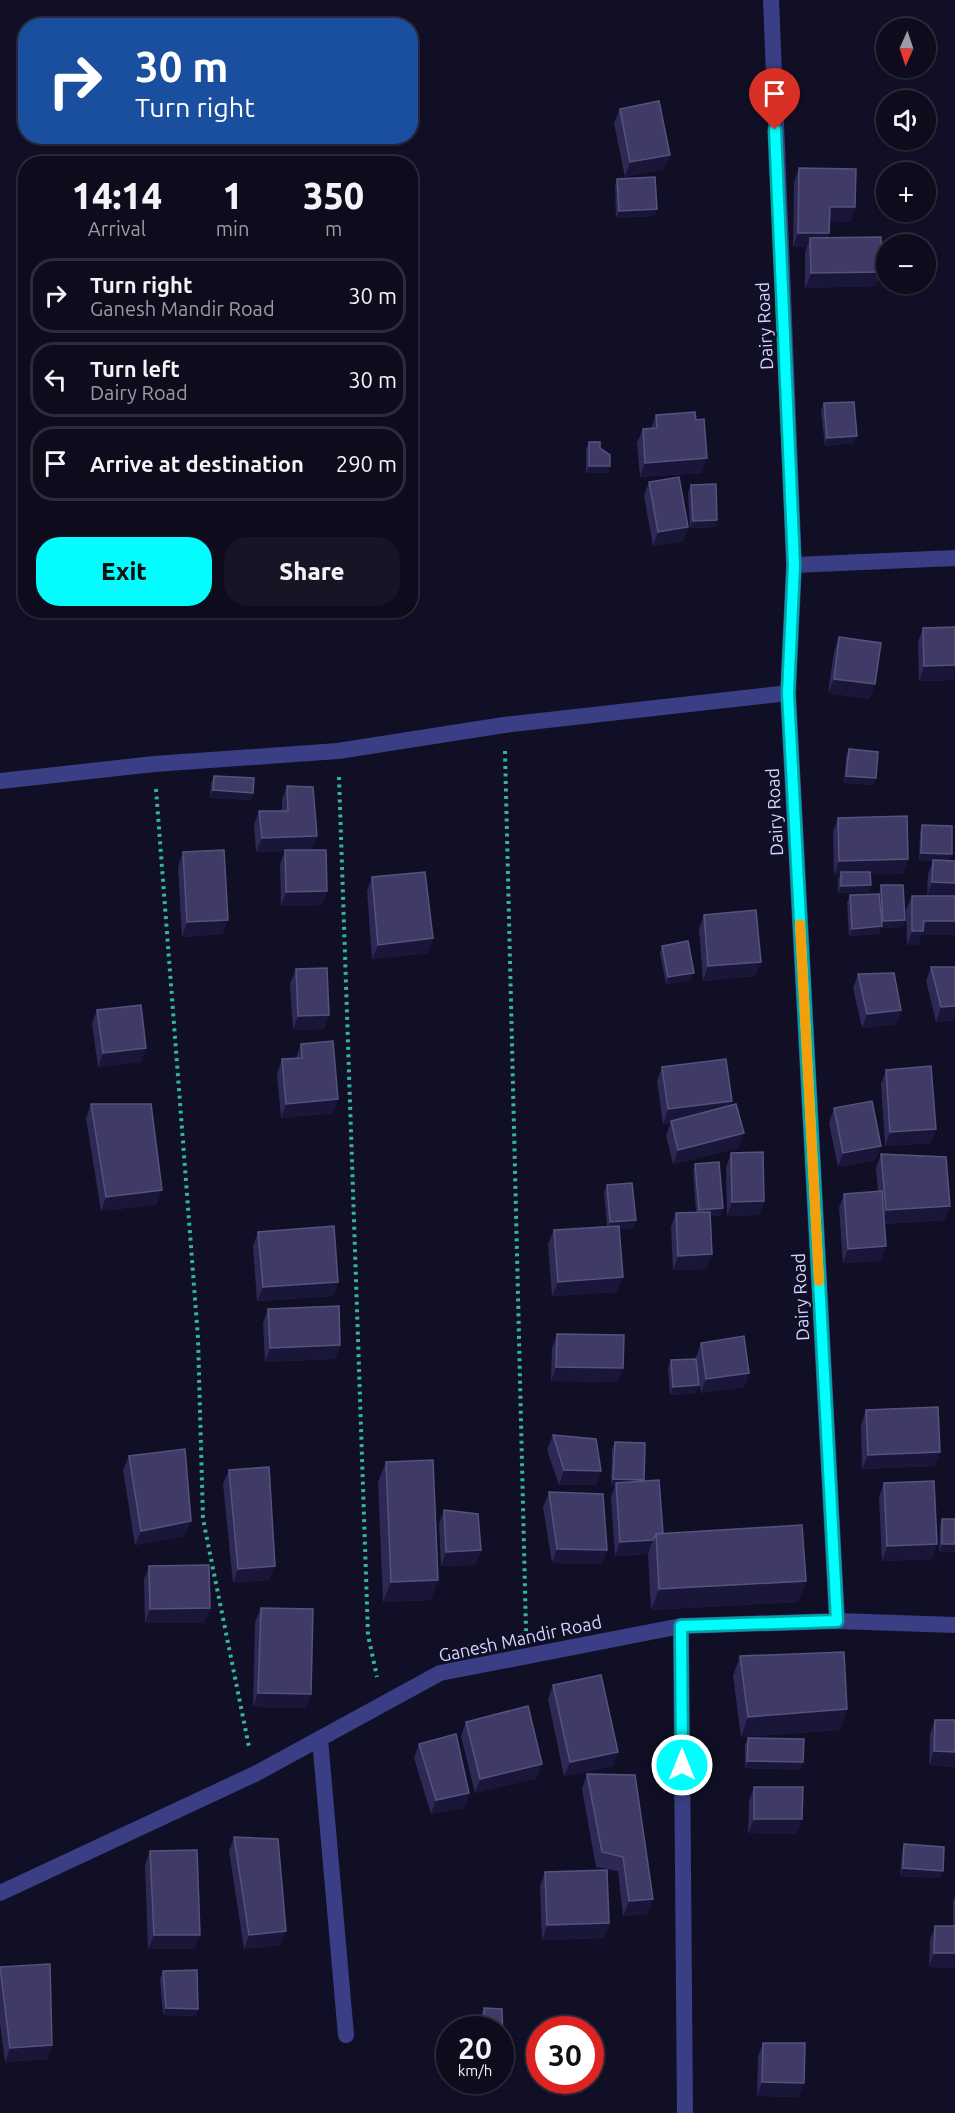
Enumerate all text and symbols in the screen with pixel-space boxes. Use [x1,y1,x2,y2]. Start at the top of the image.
north arrow [876,18,936,78]
map controls [876,18,936,294]
icon: right [36,42,114,120]
text: 30 m [135,43,229,90]
pin [749,68,800,130]
icon: arrive [758,77,791,110]
button: sound [876,90,936,150]
text: Turn right [135,92,255,122]
button: + [876,162,936,222]
text: 14:14 [72,175,162,216]
text: 1 [222,175,243,216]
text: 350 [303,175,364,216]
text: Arrival [88,217,146,240]
text: min [216,217,249,240]
text: m [325,217,342,240]
button: − [876,234,936,294]
text: Turn right [90,272,192,297]
icon: right [39,279,72,312]
street label: Dairy Road [752,282,776,370]
text: 30 m [348,283,397,308]
text: Ganesh Mandir Road [90,297,275,320]
text: Turn left [90,356,180,381]
icon: left [39,363,72,396]
text: 30 m [348,367,397,392]
text: Dairy Road [90,381,188,404]
icon: arrive [39,447,72,480]
text: Arrive at destination [90,451,304,476]
text: 290 m [336,451,397,476]
button: Exit [36,537,212,606]
button: Share [224,537,400,606]
street label: Dairy Road [762,768,786,856]
street label: Dairy Road [788,1253,812,1341]
street label: Ganesh Mandir Road [437,1611,603,1665]
position arrow [650,1733,714,1797]
speed limit sign: 30 [526,2016,604,2094]
text: 20 [458,2031,492,2065]
text: km/h [458,2062,492,2079]

